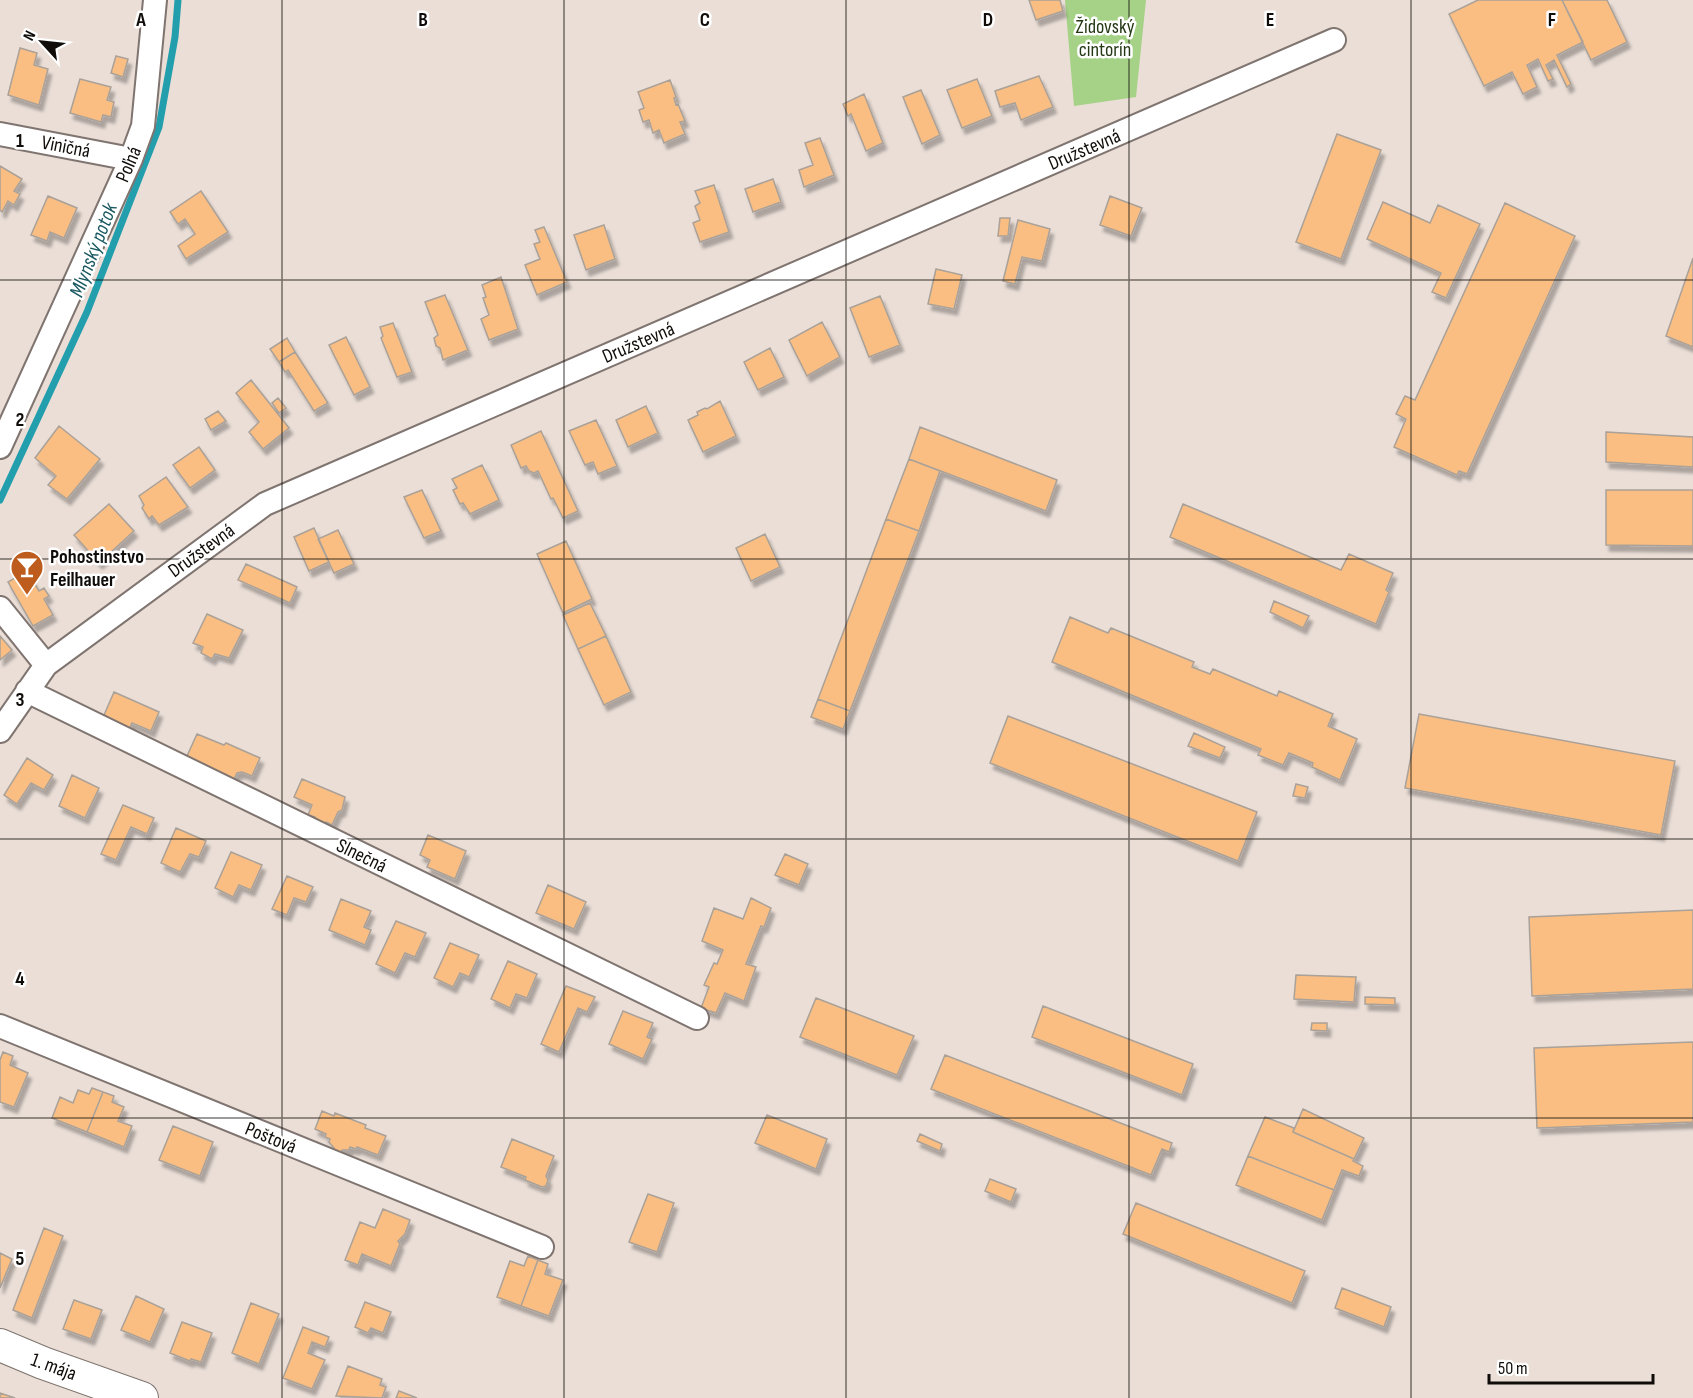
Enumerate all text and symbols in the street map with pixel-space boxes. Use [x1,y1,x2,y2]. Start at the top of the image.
text: A [135,8,146,32]
text: B [418,8,428,32]
text: C [700,8,710,32]
text: D [983,8,993,32]
text: E [1266,8,1274,32]
text: F [1548,8,1556,32]
north arrow [12,12,72,72]
park label: Židovský cintorín [1076,15,1135,62]
text: N [20,28,40,44]
street label: Družstevná [1045,124,1124,176]
text: 1 [16,129,24,153]
street label: Viničná [39,131,92,163]
street label: Poľná [111,143,147,186]
water label: Mlynský potok [64,199,123,301]
street label: Družstevná [599,317,678,369]
text: 2 [16,408,24,432]
street label: Družstevná [164,519,239,583]
place label: Pohostinstvo Feilhauer [50,545,144,592]
bar icon: Pohostinstvo Feilhauer [9,549,45,596]
text: 3 [16,688,25,712]
street label: Slnečná [332,833,391,878]
text: 4 [15,967,25,991]
street label: Poštová [241,1117,300,1159]
text: 5 [16,1247,25,1271]
scale bar [1489,1347,1652,1385]
street label: 1. mája [28,1348,80,1386]
text: 50 m [1498,1358,1528,1379]

